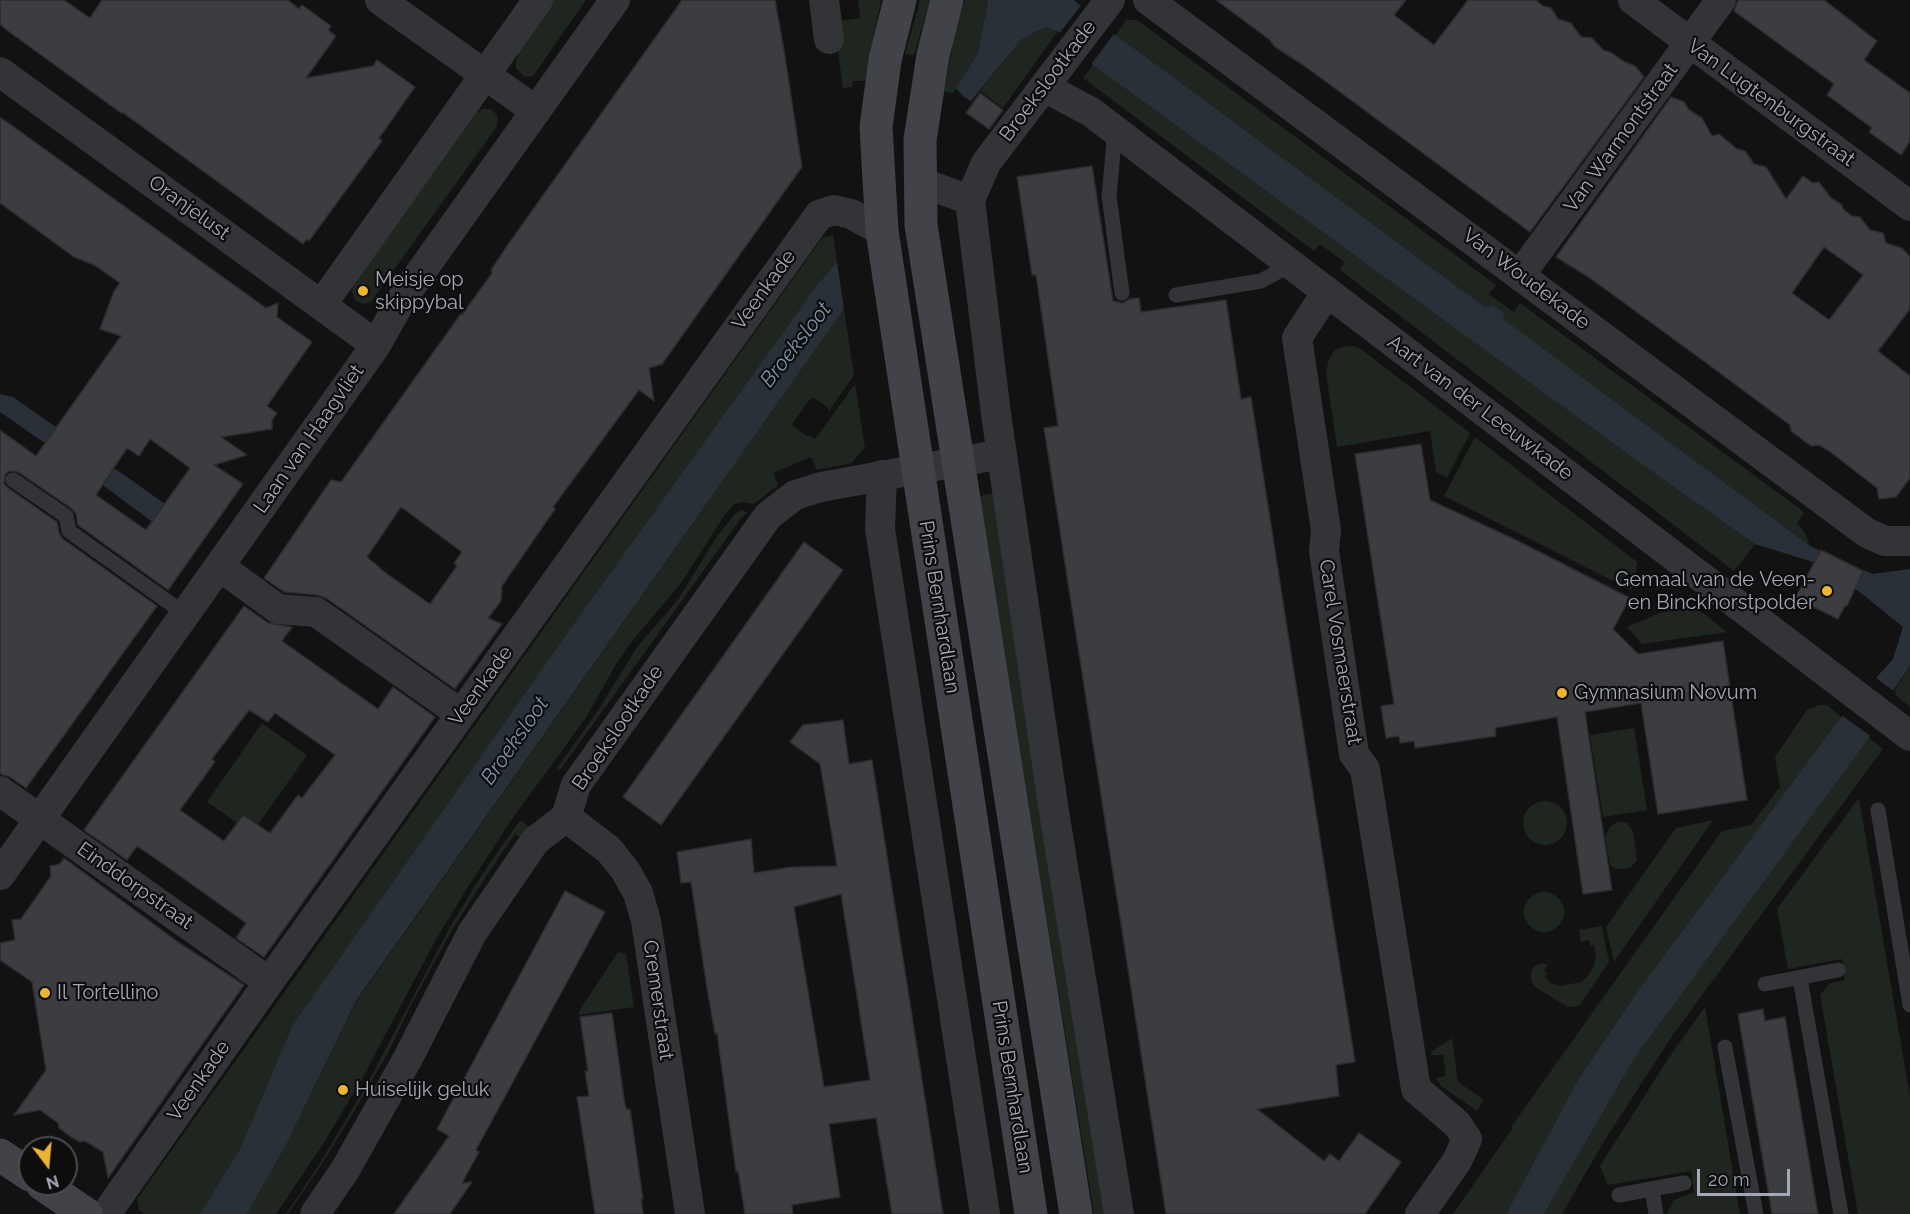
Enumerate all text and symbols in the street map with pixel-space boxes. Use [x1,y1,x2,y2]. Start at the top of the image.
street label: Broekslootkade [995,16,1101,146]
street label: Van Lugtenburgstraat [1683,34,1859,172]
street label: Van Warmontstraat [1559,59,1683,217]
street label: Oranjelust [144,171,234,245]
street label: Van Woudekade [1458,223,1594,335]
street label: Veenkade [727,245,801,335]
place label: Meisje op skippybal [375,268,464,315]
marker: Meisje op skippybal [356,284,370,298]
water label: Broeksloot [755,298,837,392]
street label: Aart van der Leeuwkade [1382,330,1578,486]
street label: Laan van Haagvliet [249,360,369,518]
street label: Prins Bernhardlaan [913,519,965,695]
street label: Carel Vosmaerstraat [1314,558,1366,746]
place label: Gemaal van de Veen- en Binckhorstpolder [1615,568,1815,615]
marker: Gemaal van de Veen- en Binckhorstpolder [1820,584,1834,598]
street label: Veenkade [444,641,518,731]
street label: Broekslootkade [567,661,669,795]
place label: Gymnasium Novum [1574,681,1757,705]
marker: Gymnasium Novum [1555,686,1569,700]
water label: Broeksloot [476,693,554,789]
street label: Einddorpstraat [72,837,198,935]
street label: Cremerstraat [638,938,678,1062]
place label: Il Tortellino [57,981,158,1005]
marker: Il Tortellino [38,986,52,1000]
street label: Prins Bernhardlaan [986,999,1038,1175]
street label: Veenkade [162,1036,236,1126]
place label: Huiselijk geluk [355,1078,489,1102]
marker: Huiselijk geluk [336,1083,350,1097]
north arrow [18,1136,78,1196]
scale bar [1700,1157,1793,1195]
text: 20 m [1708,1169,1750,1190]
text: N [44,1171,61,1193]

